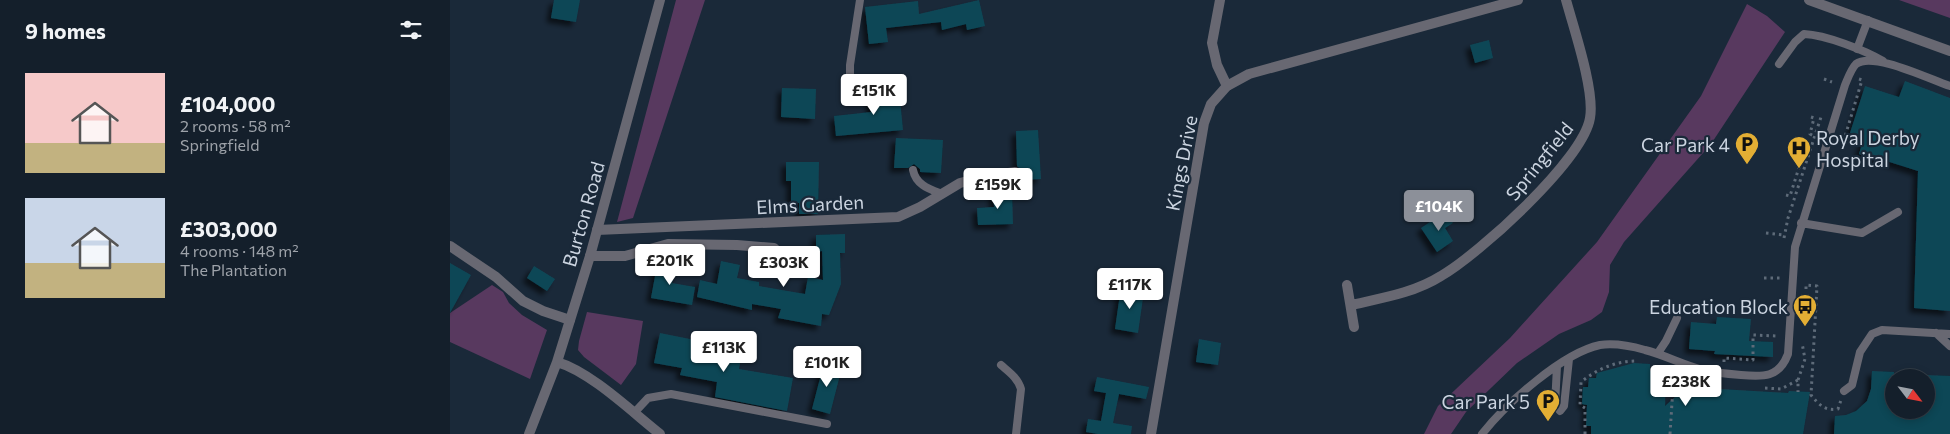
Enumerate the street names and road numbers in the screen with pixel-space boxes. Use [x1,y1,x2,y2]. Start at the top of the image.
street label: Kings Drive [1160,113,1202,213]
street label: Springfield [1500,117,1578,205]
street label: Burton Road [557,159,609,269]
street label: Elms Garden [755,190,865,218]

